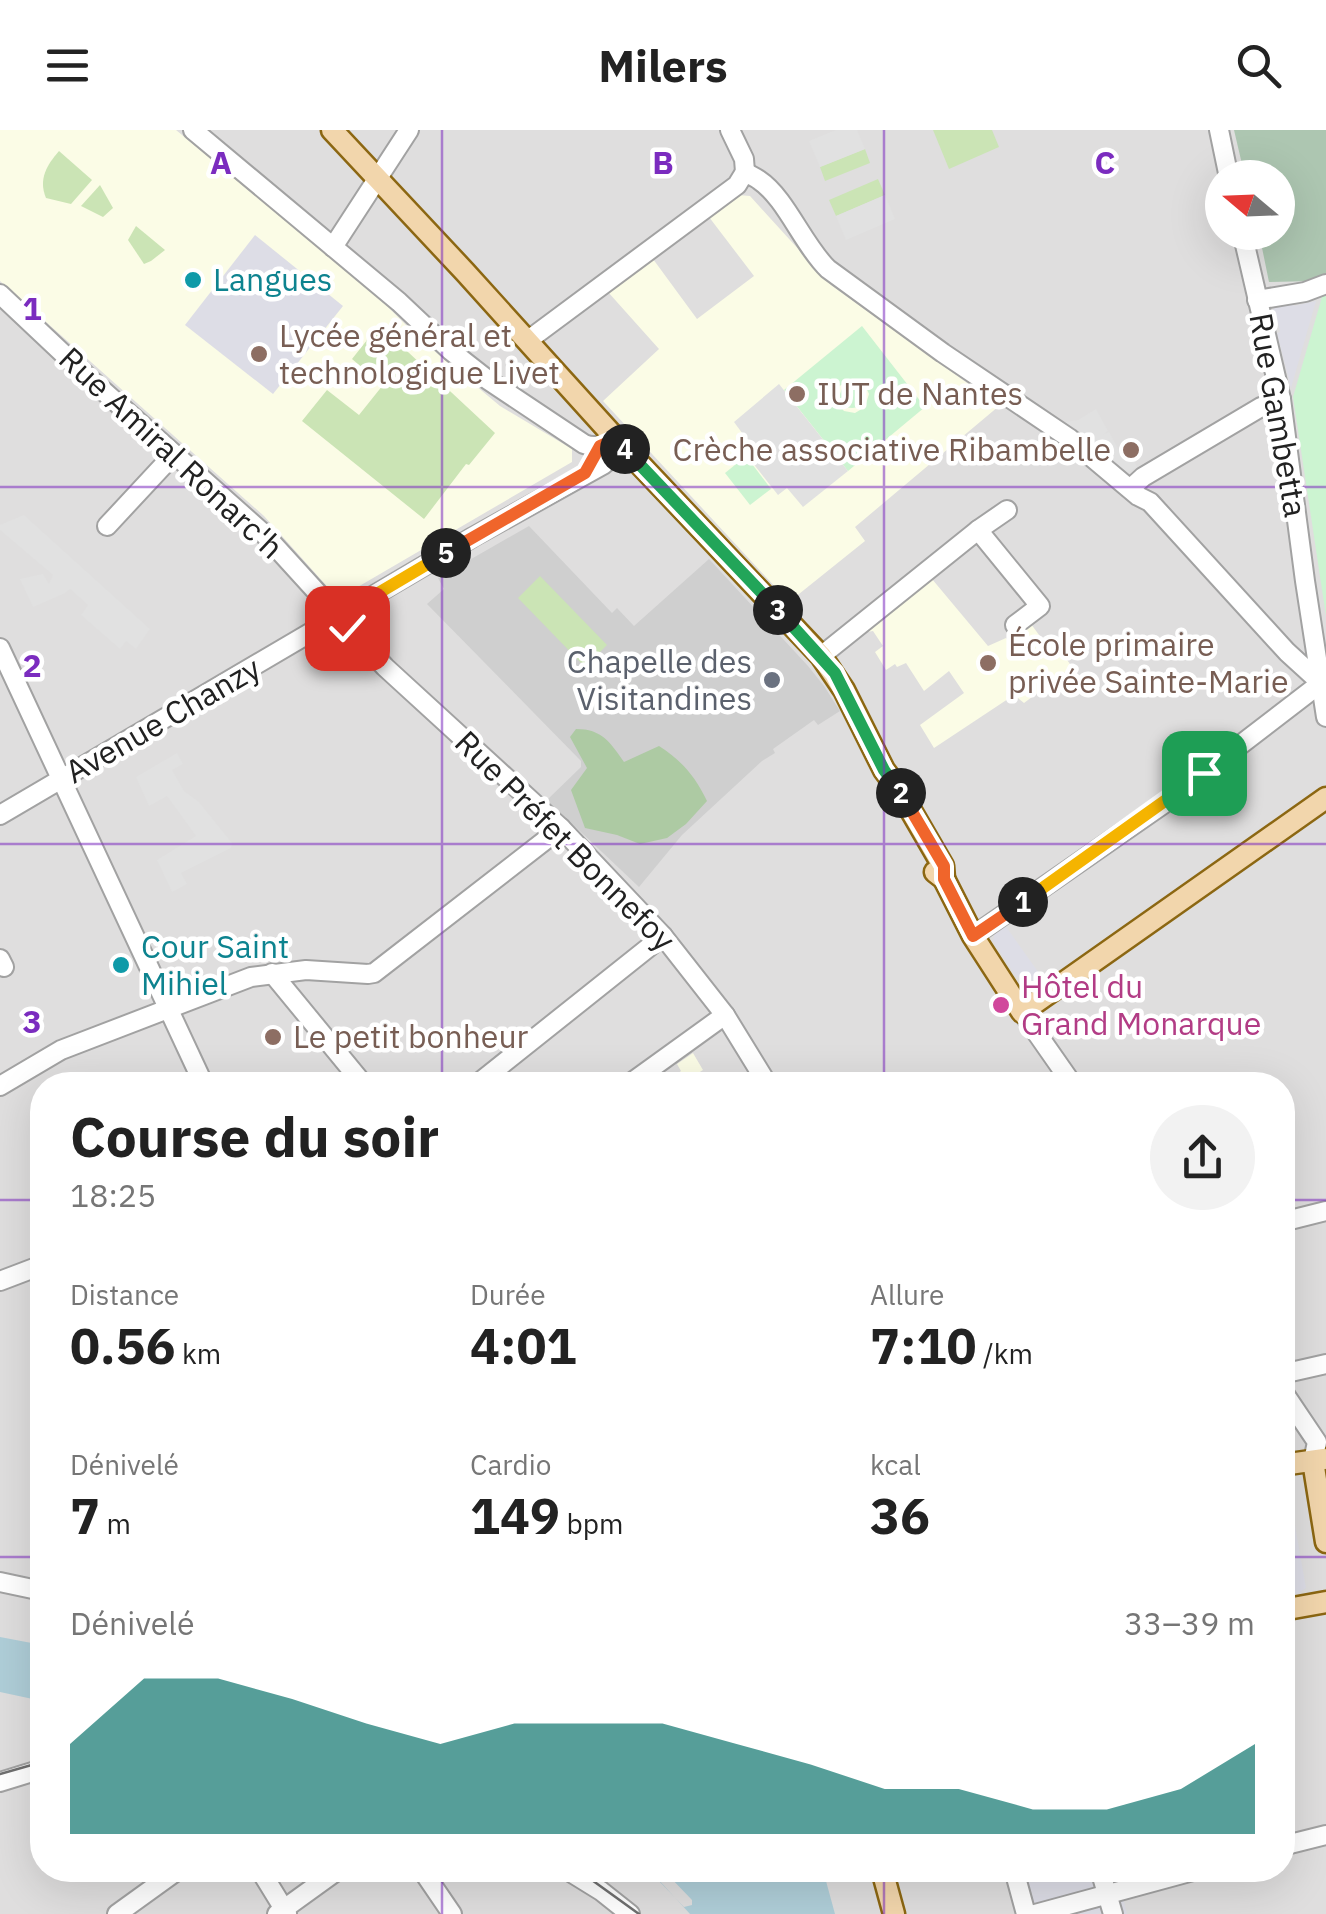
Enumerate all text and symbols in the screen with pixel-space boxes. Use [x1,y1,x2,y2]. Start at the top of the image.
text: Milers [598,36,728,94]
icon: menu [40,38,95,93]
icon: search [1231,38,1286,93]
text: A [210,141,232,183]
text: B [652,141,674,183]
text: C [1095,141,1115,183]
north arrow [1205,160,1295,250]
map controls [1205,160,1295,250]
place label: Langues [213,258,332,300]
marker: Langues [182,269,204,291]
text: 1 [22,287,42,329]
street label: Rue Gambetta [1240,310,1318,520]
place label: Lycée général et technologique Livet [279,314,560,393]
street label: Rue Amiral Ronarc'h [51,337,293,567]
marker: Lycée général et technologique Livet [248,343,270,365]
place label: IUT de Nantes [817,372,1023,414]
marker: IUT de Nantes [786,383,808,405]
pin: 4 [600,424,650,474]
place label: Crèche associative Ribambelle [673,428,1111,470]
text: 4 [617,430,633,467]
marker: Crèche associative Ribambelle [1120,439,1142,461]
pin: 5 [421,528,471,578]
text: 5 [438,534,454,571]
pin: 3 [753,585,803,635]
pin [305,586,390,671]
text: 3 [770,591,786,628]
icon: check [320,601,375,656]
place label: École primaire privée Sainte-Marie [1008,623,1288,702]
place label: Chapelle des Visitandines [567,640,752,719]
text: 2 [22,644,42,686]
street label: Avenue Chanzy [57,646,268,792]
marker: École primaire privée Sainte-Marie [977,652,999,674]
marker: Chapelle des Visitandines [761,669,783,691]
street label: Rue Préfet Bonnefoy [446,721,685,960]
pin [1162,731,1247,816]
icon: arrive [1177,746,1232,801]
pin: 2 [876,768,926,818]
text: 2 [893,774,909,811]
pin: 1 [998,877,1048,927]
text: 1 [1015,883,1031,920]
place label: Cour Saint Mihiel [141,925,289,1004]
marker: Cour Saint Mihiel [110,954,132,976]
place label: Hôtel du Grand Monarque [1021,965,1261,1044]
marker: Hôtel du Grand Monarque [990,994,1012,1016]
text: 3 [22,1000,42,1042]
place label: Le petit bonheur [293,1015,529,1057]
marker: Le petit bonheur [262,1026,284,1048]
text: Course du soir [70,1101,439,1172]
button: share [1150,1105,1255,1210]
text: 18:25 [70,1174,156,1216]
text: Distance [70,1276,179,1313]
text: Durée [470,1276,546,1313]
text: Allure [870,1276,944,1313]
text: 0.56 [70,1313,176,1378]
text: 4:01 [470,1313,577,1378]
text: 7:10 [870,1313,977,1378]
text: km [176,1335,221,1372]
text: /km [977,1335,1033,1372]
text: Dénivelé [70,1446,179,1483]
text: Cardio [470,1446,551,1483]
text: kcal [870,1446,921,1483]
text: 7 [70,1483,100,1548]
text: 149 [470,1483,560,1548]
text: 36 [870,1483,930,1548]
text: m [100,1505,131,1542]
text: bpm [560,1505,624,1542]
text: Dénivelé [70,1602,195,1644]
text: 33–39 m [1124,1602,1255,1644]

